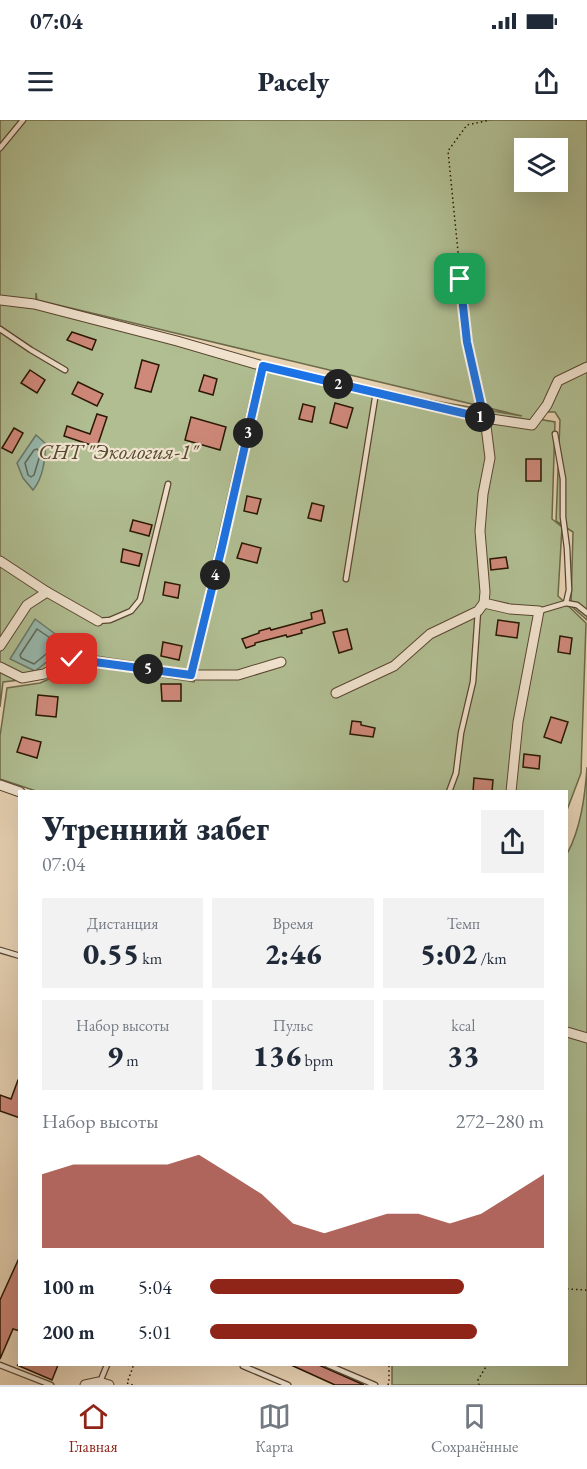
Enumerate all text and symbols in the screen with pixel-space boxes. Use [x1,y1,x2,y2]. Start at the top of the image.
text: 07:04 [30,7,83,36]
text: Pacely [258,64,329,99]
icon: menu [24,65,57,98]
icon: share [530,65,563,98]
map controls [514,138,568,192]
button: layers [514,138,568,192]
pin [434,253,485,304]
icon: arrive [443,262,476,295]
pin: 2 [323,369,353,399]
text: 2 [334,373,342,394]
pin: 1 [465,402,495,432]
text: 1 [476,406,484,427]
pin: 3 [233,418,263,448]
text: 3 [244,422,252,443]
park label: СНТ "Экология-1" [38,437,201,466]
pin: 4 [200,560,230,590]
text: 4 [211,564,219,585]
pin [46,633,97,684]
icon: check [55,642,88,675]
pin: 5 [133,654,163,684]
text: 5 [144,658,152,679]
text: Утренний забег [42,807,269,850]
button: share [481,810,544,873]
text: 07:04 [42,851,85,877]
text: Дистанция [87,913,158,934]
text: Время [272,913,314,934]
text: Темп [447,913,480,934]
text: 0.55 [83,934,139,973]
text: 2:46 [264,934,322,973]
text: 5:02 [420,934,477,973]
text: km [139,948,162,969]
text: /km [477,948,507,969]
text: Набор высоты [76,1015,169,1036]
text: Пульс [273,1015,313,1036]
text: kcal [451,1015,475,1036]
text: 9 [107,1036,123,1075]
text: 136 [253,1036,301,1075]
text: 33 [447,1036,480,1075]
text: m [123,1050,139,1071]
text: bpm [301,1050,333,1071]
text: Набор высоты [42,1108,158,1134]
text: 272–280 m [456,1108,544,1134]
text: 100 m [42,1274,95,1300]
text: 5:04 [138,1274,172,1300]
text: 200 m [42,1319,95,1345]
text: 5:01 [138,1319,172,1345]
tab: Главная [69,1400,118,1457]
tab: Карта [255,1400,293,1457]
tab: Сохранённые [431,1400,518,1457]

